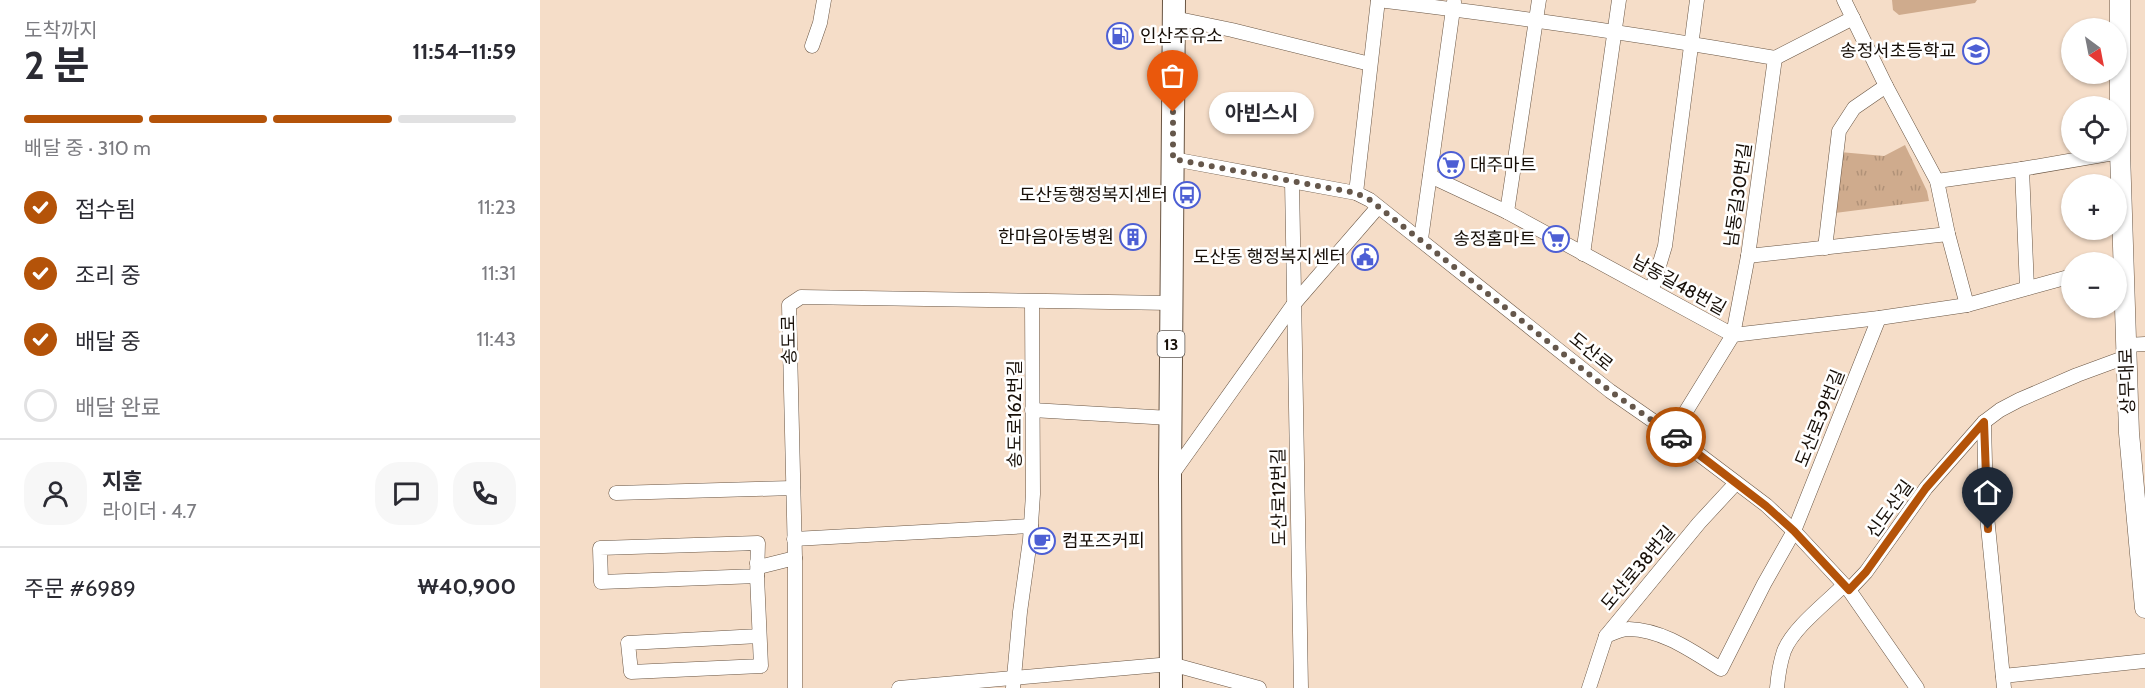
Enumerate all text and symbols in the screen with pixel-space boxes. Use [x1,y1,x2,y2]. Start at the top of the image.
text: 도착까지 [24,18,98,42]
north arrow [2061,18,2127,84]
map controls [2061,18,2127,318]
fuel station icon: 인산주유소 [1105,21,1135,51]
place label: 인산주유소 [1140,25,1223,47]
school or university icon: 송정서초등학교 [1961,36,1991,66]
text: 11:54–11:59 [412,38,516,65]
place label: 송정서초등학교 [1840,40,1956,62]
text: 2 분 [24,41,89,89]
pin [1147,50,1198,112]
icon: bag [1156,59,1189,92]
callout: 아빈스시 [1209,91,1314,133]
button: locate [2061,96,2127,162]
text: 아빈스시 [1225,101,1298,125]
text: 배달 중 · 310 m [24,136,151,160]
street label: 남동길30번길 [1720,141,1756,249]
supermarket icon: 대주마트 [1436,150,1466,180]
place label: 대주마트 [1470,154,1536,176]
button: + [2061,174,2127,240]
bus stop icon: 도산동행정복지센터 [1172,180,1202,210]
place label: 도산동행정복지센터 [1019,184,1168,206]
icon: check [24,191,57,224]
text: 11:23 [478,195,516,219]
text: 접수됨 [75,196,136,223]
building icon: 한마음아동병원 [1118,222,1148,252]
supermarket icon: 송정홈마트 [1541,224,1571,254]
place label: 한마음아동병원 [998,226,1114,248]
place label: 송정홈마트 [1453,228,1536,250]
public building icon: 도산동 행정복지센터 [1350,242,1380,272]
place label: 도산동 행정복지센터 [1193,246,1346,268]
street label: 남동길48번길 [1628,250,1730,320]
button: − [2061,252,2127,318]
icon: check [24,257,57,290]
text: 11:31 [481,261,516,285]
text: 조리 중 [75,262,141,289]
street label: 송도로 [778,315,800,365]
icon: check [24,323,57,356]
text: 11:43 [476,327,516,351]
text: 배달 중 [75,328,141,355]
street label: 도산로 [1565,328,1617,376]
road number: 13 [1158,331,1184,357]
street label: 상무대로 [2115,348,2139,414]
street label: 송도로162번길 [1004,360,1026,468]
street label: 도산로39번길 [1791,366,1849,470]
text: 배달 완료 [75,394,161,421]
courier [1646,407,1706,467]
icon: car [1660,421,1693,454]
street label: 도산로12번길 [1267,448,1291,546]
button: person [24,462,87,525]
button: chat [375,462,438,525]
button: phone [453,462,516,525]
pin [1962,467,2013,529]
text: 지훈 [102,468,142,495]
street label: 신도산길 [1862,476,1918,542]
icon: home [1971,476,2004,509]
text: 라이더 · 4.7 [102,499,196,523]
street label: 도산로38번길 [1596,521,1680,615]
cafe icon: 컴포즈커피 [1027,526,1057,556]
place label: 컴포즈커피 [1062,530,1145,552]
text: ₩40,900 [418,573,516,600]
text: 주문 #6989 [24,575,136,602]

